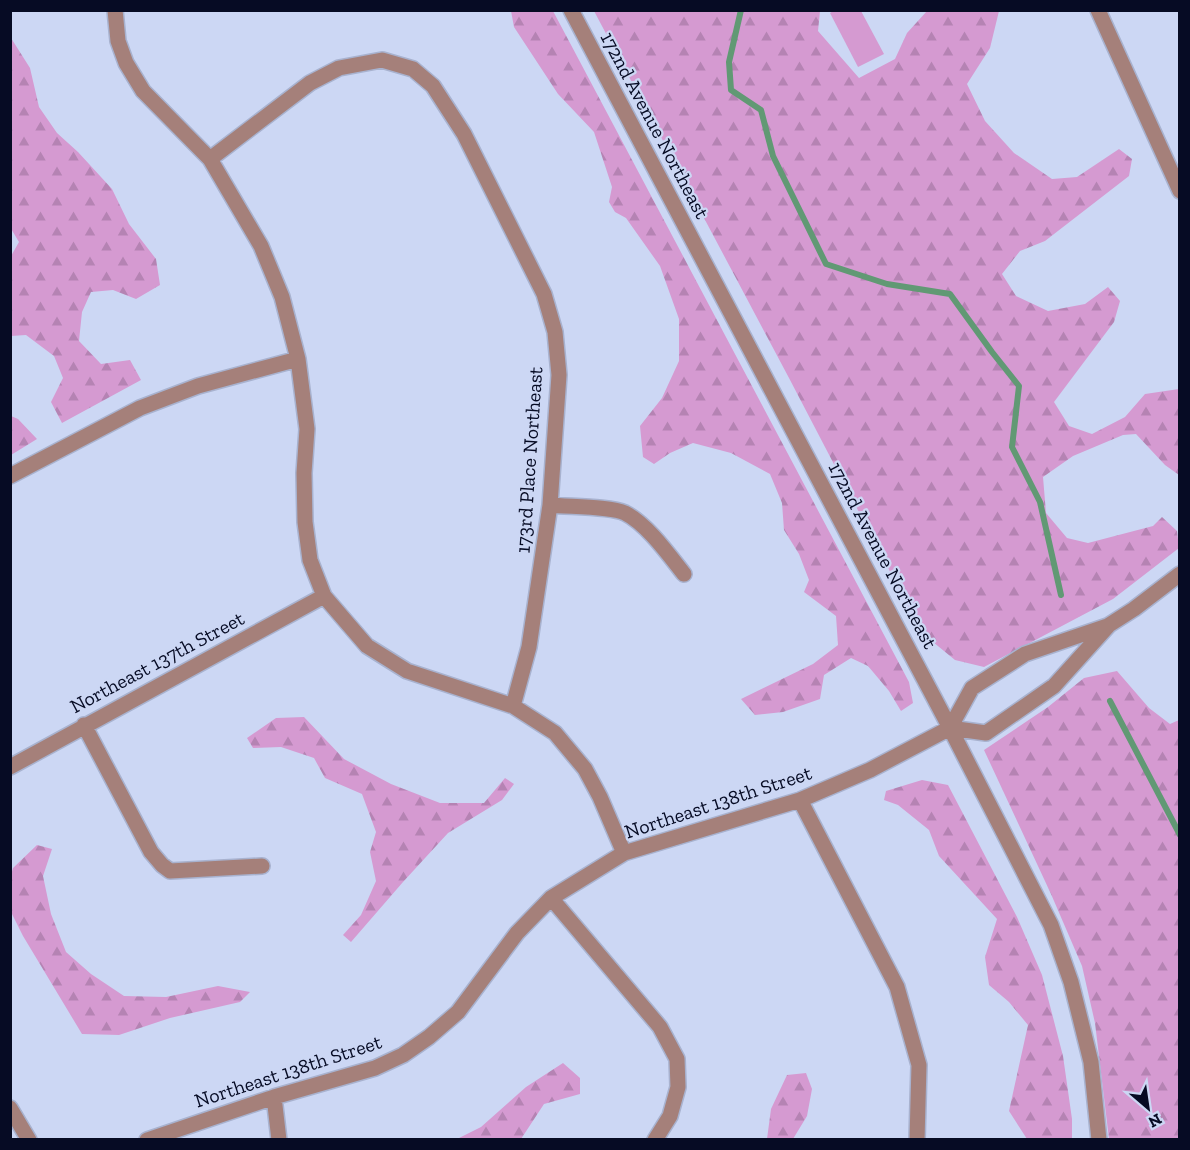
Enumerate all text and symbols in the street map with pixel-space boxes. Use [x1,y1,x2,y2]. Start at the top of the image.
street label: 172nd Avenue Northeast [596,27,715,223]
street label: 173rd Place Northeast [511,365,548,554]
street label: 172nd Avenue Northeast [824,457,943,653]
street label: Northeast 137th Street [66,606,249,718]
street label: Northeast 138th Street [621,760,815,844]
street label: Northeast 138th Street [191,1029,385,1113]
north arrow [1118,1078,1178,1138]
text: N [1145,1109,1165,1132]

